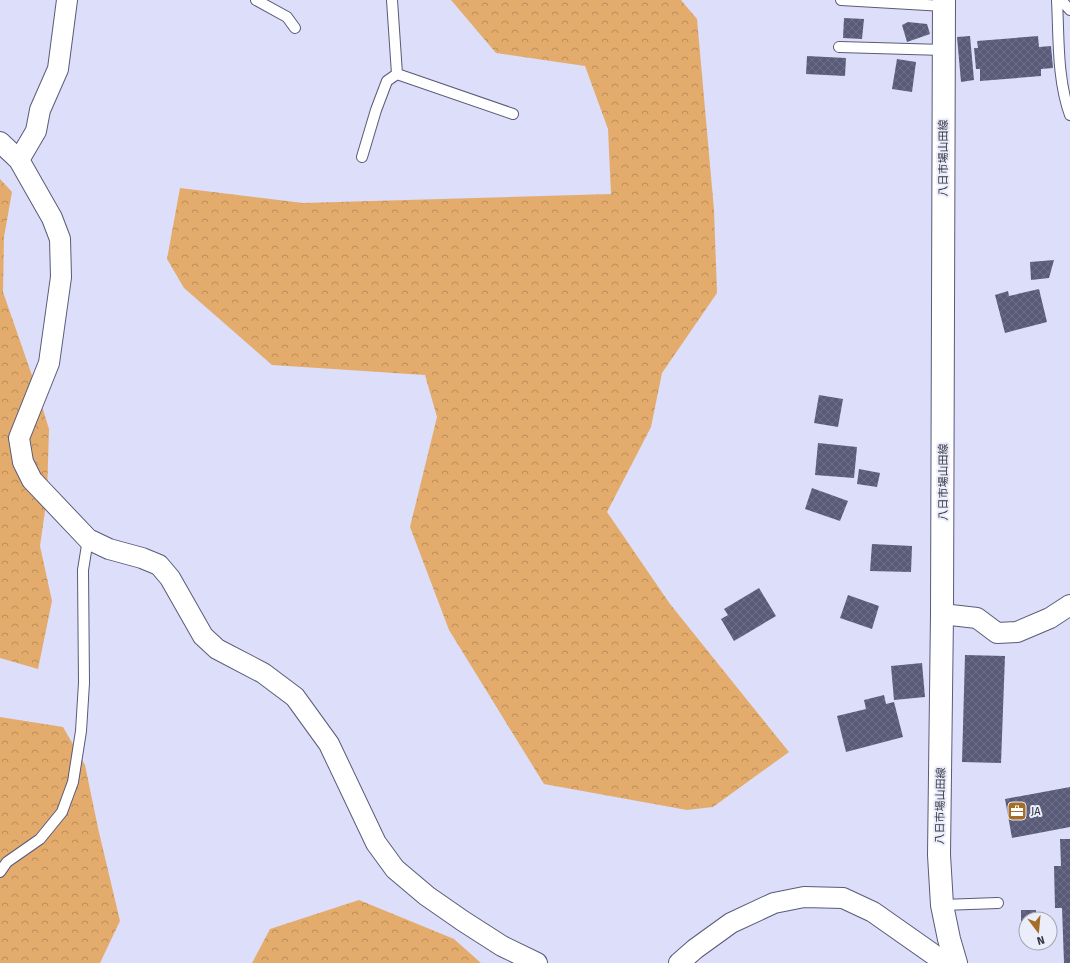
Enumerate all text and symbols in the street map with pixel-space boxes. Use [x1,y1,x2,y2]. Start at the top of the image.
street label: 八日市場山田線 [937,120,950,197]
street label: 八日市場山田線 [937,444,950,521]
street label: 八日市場山田線 [933,767,948,845]
office icon: JA [1006,800,1028,822]
place label: JA [1031,805,1041,818]
north arrow [1018,911,1058,951]
text: N [1035,933,1046,947]

